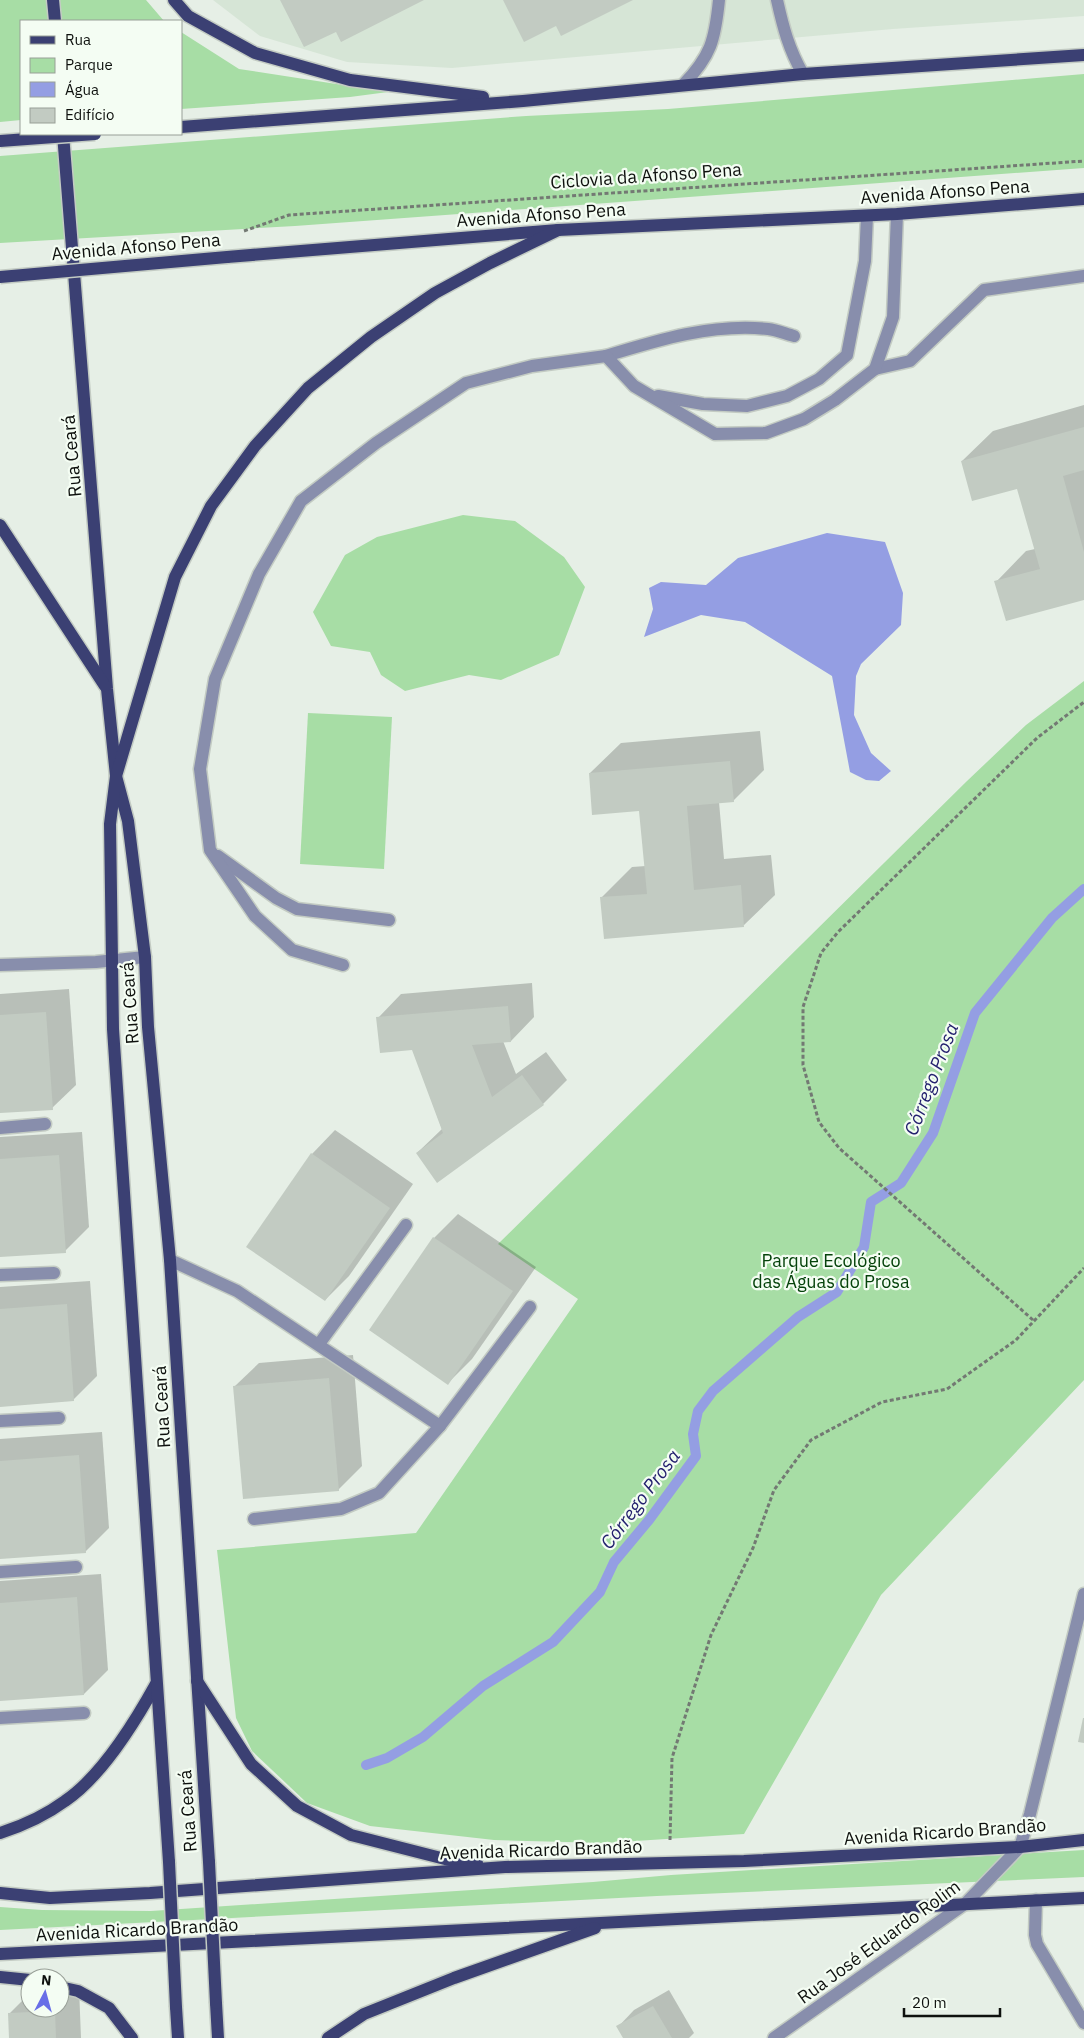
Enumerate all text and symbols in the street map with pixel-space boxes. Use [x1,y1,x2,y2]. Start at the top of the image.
legend [20,20,182,135]
text: Rua [65,30,91,49]
text: Parque [65,55,113,74]
text: Água [65,80,99,99]
text: Edifício [65,105,114,124]
street label: Ciclovia da Afonso Pena [549,157,743,194]
street label: Avenida Afonso Pena [859,174,1031,209]
street label: Avenida Afonso Pena [455,197,627,232]
street label: Avenida Afonso Pena [50,228,222,265]
street label: Rua Ceará [56,414,87,498]
street label: Rua Ceará [115,961,144,1045]
water label: Córrego Prosa [899,1020,963,1138]
park label: Parque Ecológico das Águas do Prosa [752,1249,910,1293]
street label: Rua Ceará [148,1365,175,1449]
water label: Córrego Prosa [595,1445,685,1553]
street label: Rua Ceará [173,1769,202,1853]
street label: Avenida Ricardo Brandão [843,1813,1047,1850]
street label: Avenida Ricardo Brandão [439,1834,643,1865]
street label: Rua José Eduardo Rolim [793,1875,965,2009]
street label: Avenida Ricardo Brandão [35,1913,239,1946]
north arrow [20,1968,70,2018]
text: N [40,1971,52,1990]
scale bar [904,1986,1000,2018]
text: 20 m [912,1993,947,2012]

